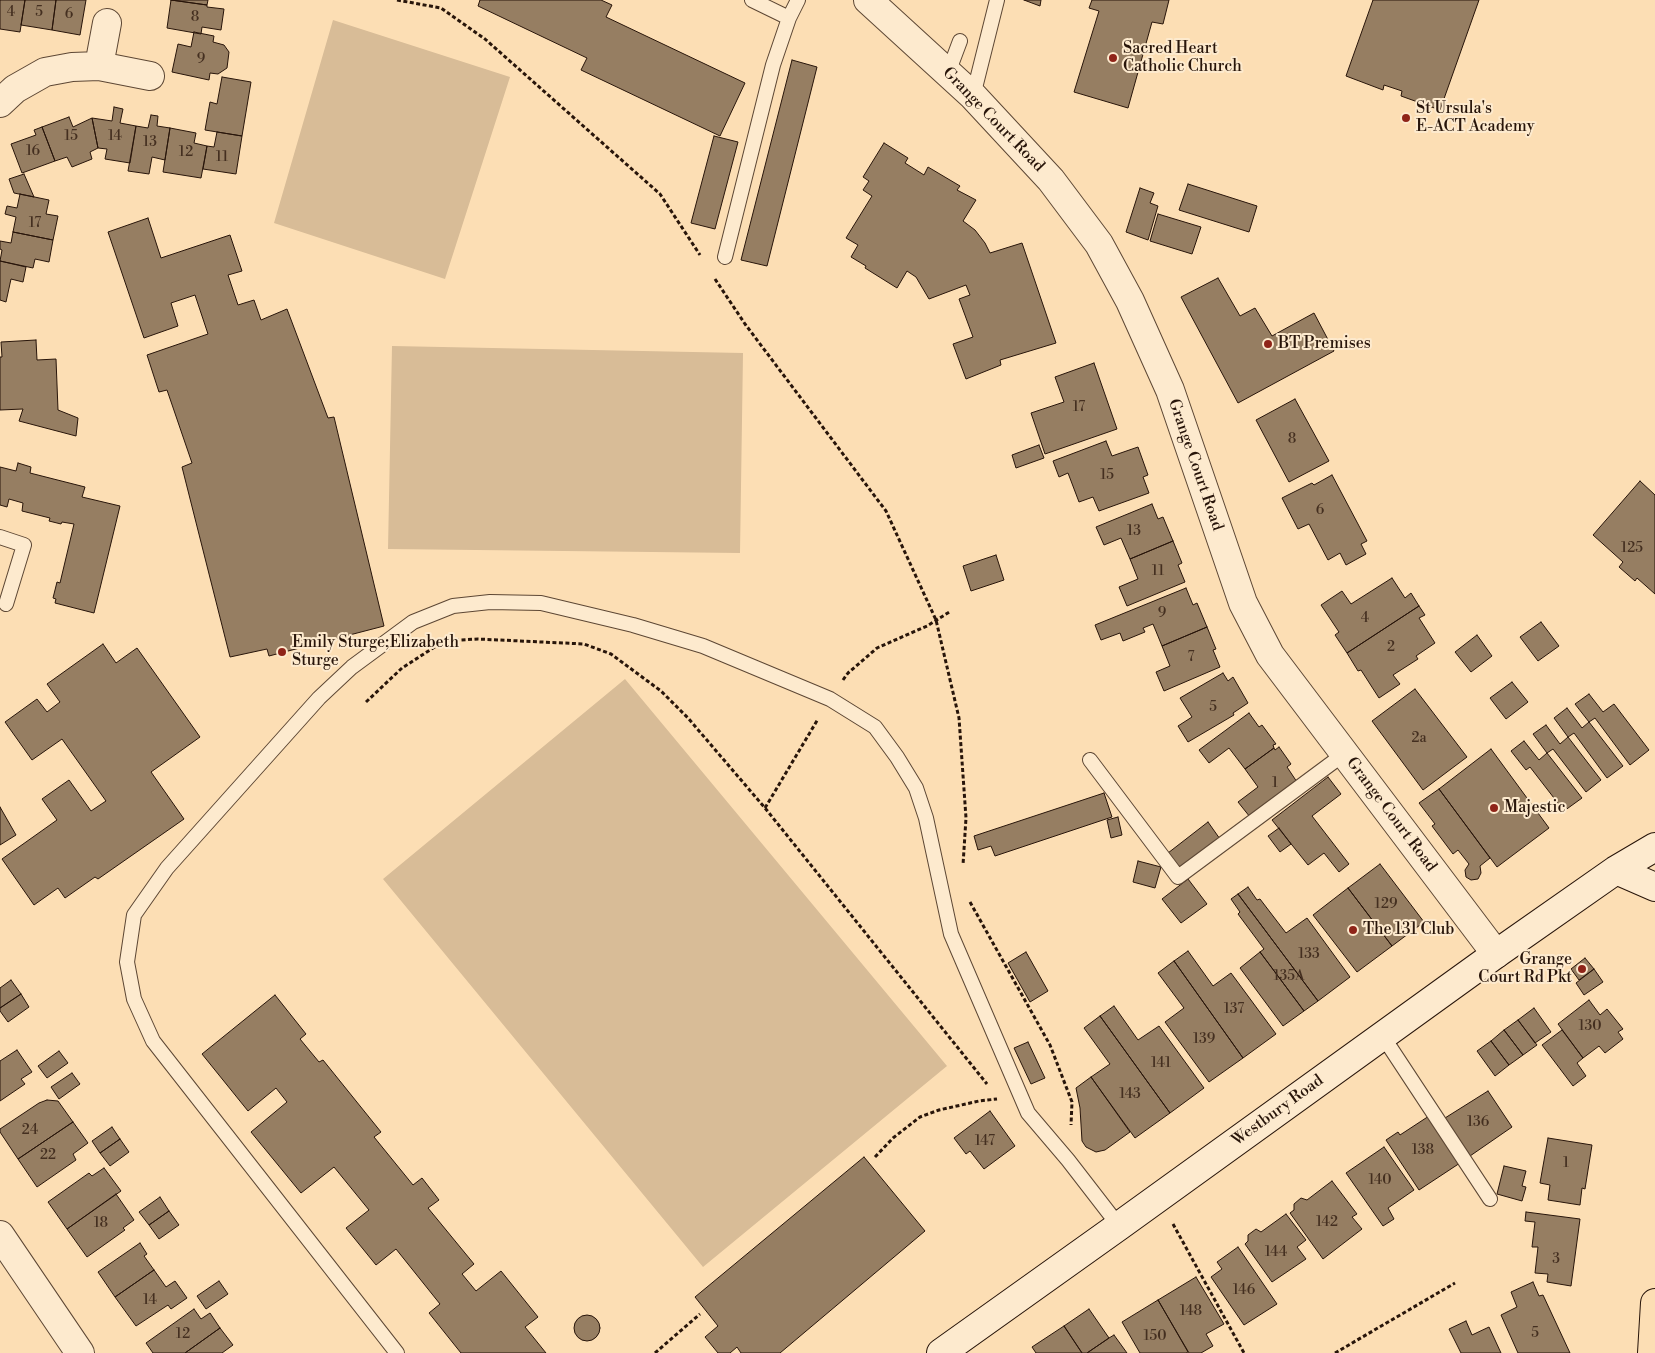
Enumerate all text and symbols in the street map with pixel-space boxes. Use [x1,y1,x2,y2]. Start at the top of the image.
house number: 4 [7,5,15,21]
house number: 5 [35,5,43,21]
house number: 6 [65,7,73,23]
house number: 8 [191,10,199,26]
place label: Sacred Heart Catholic Church [1123,39,1242,77]
house number: 9 [197,52,205,68]
marker: Sacred Heart Catholic Church [1107,52,1119,64]
street label: Grange Court Road [938,64,1048,176]
place label: St Ursula's E-ACT Academy [1416,99,1534,137]
marker: St Ursula's E-ACT Academy [1400,112,1412,124]
house number: 15 [64,129,78,145]
house number: 14 [108,129,122,145]
house number: 13 [143,135,157,151]
house number: 16 [26,144,40,160]
house number: 12 [179,145,193,161]
house number: 11 [216,150,228,166]
house number: 17 [29,216,41,232]
place label: BT Premises [1278,334,1371,354]
marker: BT Premises [1262,338,1274,350]
street label: Grange Court Road [1163,397,1227,533]
house number: 17 [1073,400,1085,416]
house number: 8 [1288,432,1296,448]
house number: 15 [1100,468,1114,484]
house number: 6 [1316,503,1324,519]
house number: 13 [1127,524,1141,540]
house number: 125 [1621,541,1643,557]
house number: 11 [1152,564,1164,580]
house number: 9 [1158,606,1166,622]
house number: 4 [1361,611,1369,627]
place label: Emily Sturge;Elizabeth Sturge [292,633,459,671]
house number: 2 [1387,640,1395,656]
marker: Emily Sturge;Elizabeth Sturge [276,646,288,658]
house number: 7 [1187,650,1195,666]
house number: 5 [1209,700,1217,716]
house number: 2a [1411,731,1427,747]
street label: Grange Court Road [1342,754,1440,876]
house number: 1 [1272,776,1278,792]
place label: Majestic [1504,798,1566,818]
marker: Majestic [1488,802,1500,814]
house number: 129 [1375,897,1397,913]
place label: The 131 Club [1363,920,1454,940]
marker: The 131 Club [1347,924,1359,936]
house number: 133 [1298,947,1320,963]
place label: Grange Court Rd Pkt [1478,950,1572,988]
marker: Grange Court Rd Pkt [1576,963,1588,975]
house number: 135A [1273,969,1305,985]
house number: 137 [1224,1002,1244,1018]
house number: 130 [1578,1019,1602,1035]
house number: 139 [1193,1032,1215,1048]
house number: 141 [1151,1056,1171,1072]
street label: Westbury Road [1228,1071,1328,1151]
house number: 143 [1119,1087,1141,1103]
house number: 136 [1467,1115,1489,1131]
house number: 24 [22,1123,38,1139]
house number: 147 [975,1134,995,1150]
house number: 138 [1412,1143,1434,1159]
house number: 22 [40,1148,56,1164]
house number: 1 [1563,1156,1569,1172]
house number: 140 [1368,1173,1392,1189]
house number: 142 [1316,1215,1338,1231]
house number: 18 [94,1216,108,1232]
house number: 144 [1265,1245,1287,1261]
house number: 3 [1552,1252,1560,1268]
house number: 146 [1233,1283,1255,1299]
house number: 14 [143,1293,157,1309]
house number: 148 [1180,1304,1202,1320]
house number: 5 [1531,1326,1539,1342]
house number: 12 [176,1327,190,1343]
house number: 150 [1143,1329,1167,1345]

